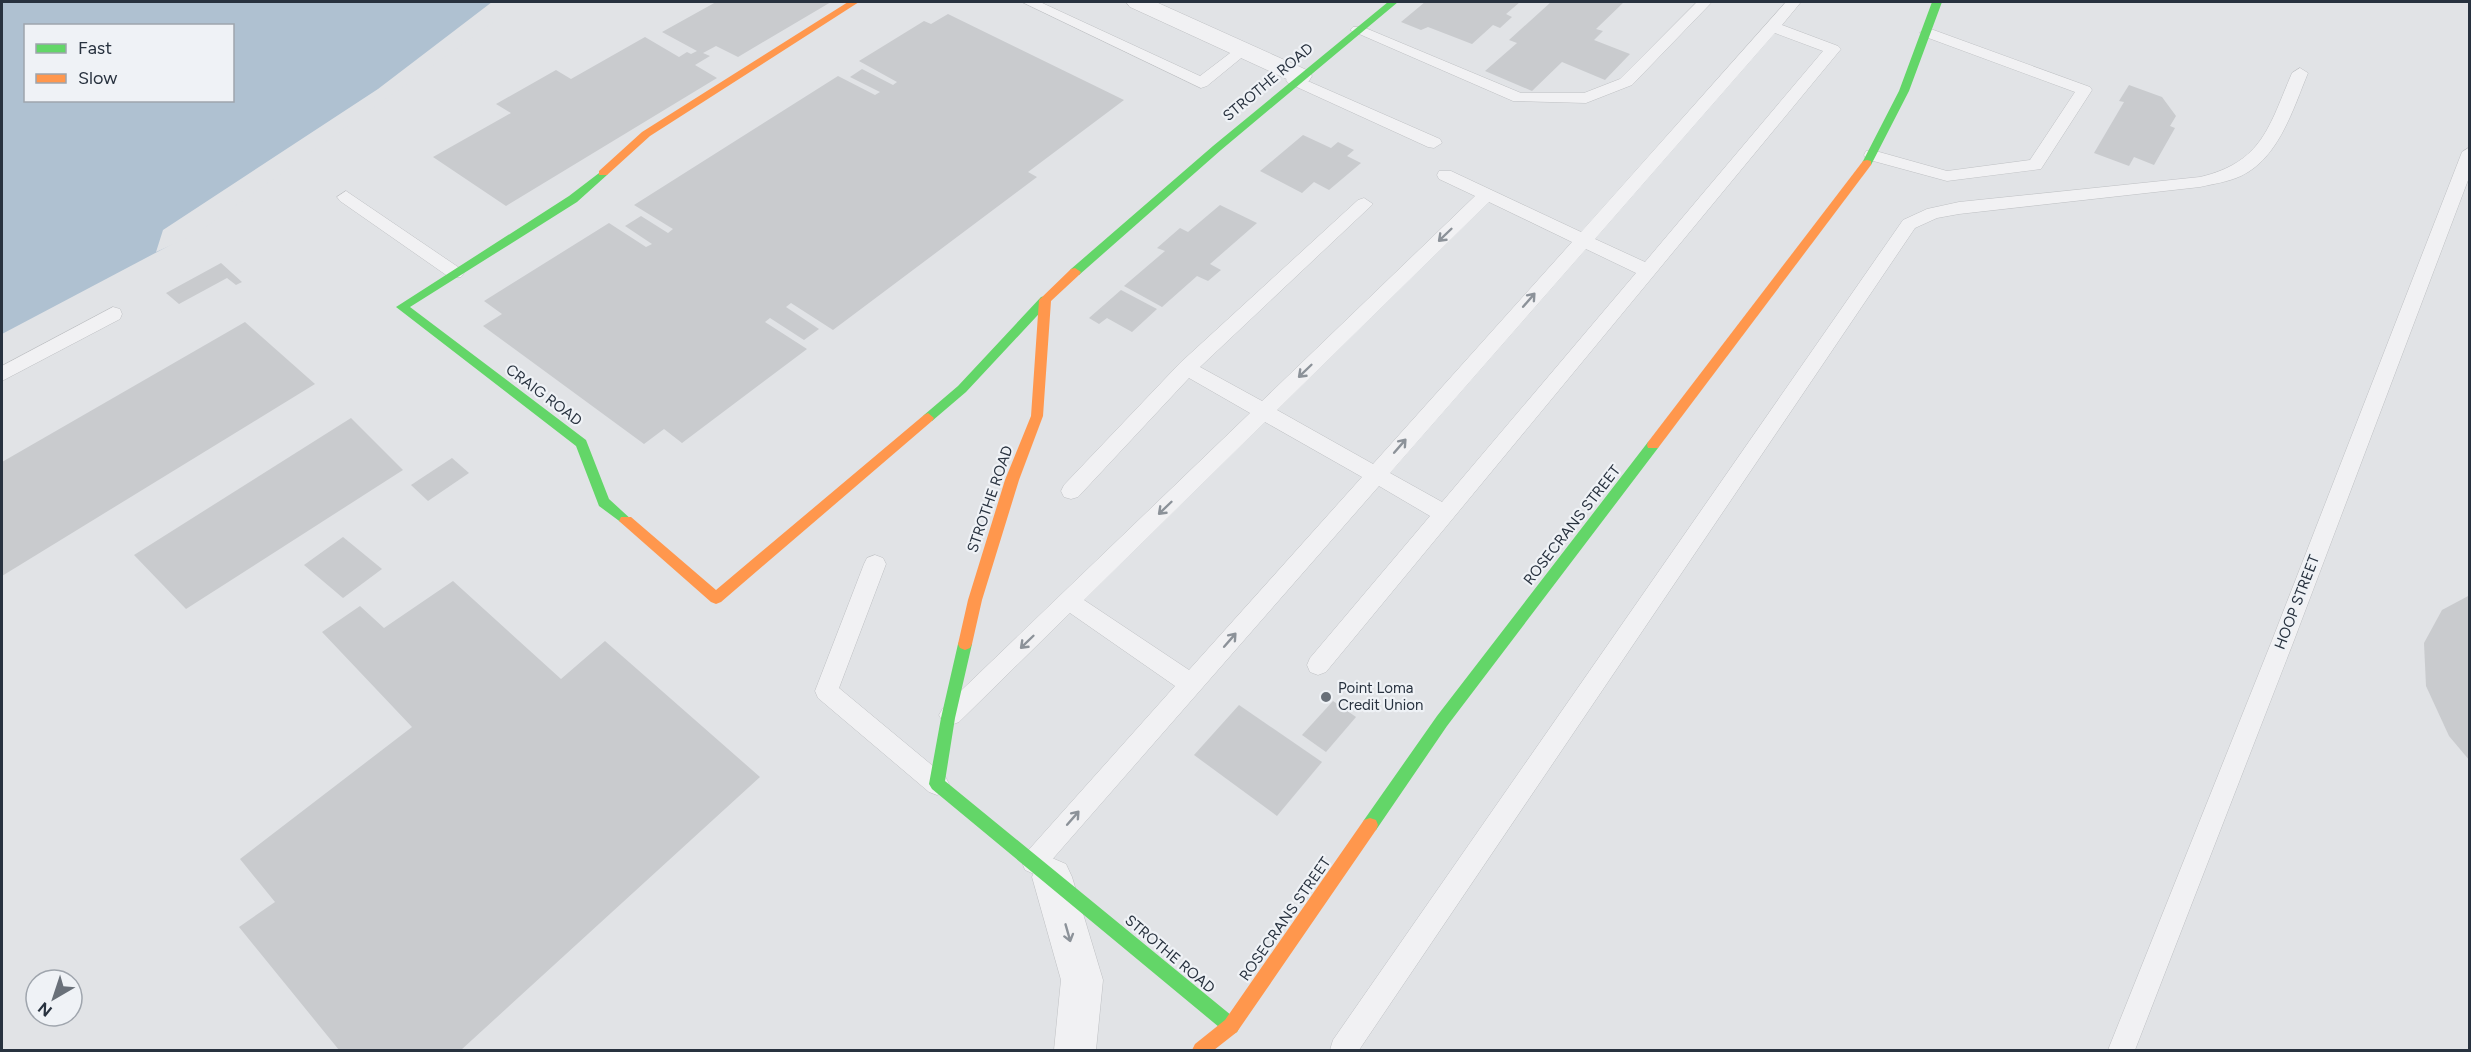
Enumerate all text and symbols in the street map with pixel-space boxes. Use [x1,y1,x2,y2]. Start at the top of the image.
legend [24,24,234,102]
text: Fast [78,37,112,59]
street label: STROTHE ROAD [1219,39,1317,125]
text: Slow [78,67,117,89]
one-way arrow [1437,228,1452,243]
one-way arrow [1522,293,1536,308]
street label: CRAIG ROAD [502,360,586,430]
one-way arrow [1297,364,1312,379]
one-way arrow [1393,439,1407,454]
street label: STROTHE ROAD [963,443,1017,555]
street label: ROSECRANS STREET [1520,461,1625,588]
one-way arrow [1158,500,1173,515]
street label: HOOP STREET [2271,551,2324,652]
one-way arrow [1223,633,1237,648]
one-way arrow [1020,635,1035,649]
place label: Point Loma Credit Union [1338,679,1423,714]
marker: Point Loma Credit Union [1319,690,1333,704]
one-way arrow [1066,811,1080,826]
street label: ROSECRANS STREET [1235,853,1335,984]
street label: STROTHE ROAD [1121,911,1219,997]
one-way arrow [1063,923,1074,942]
north arrow [24,968,84,1028]
text: N [34,998,56,1021]

